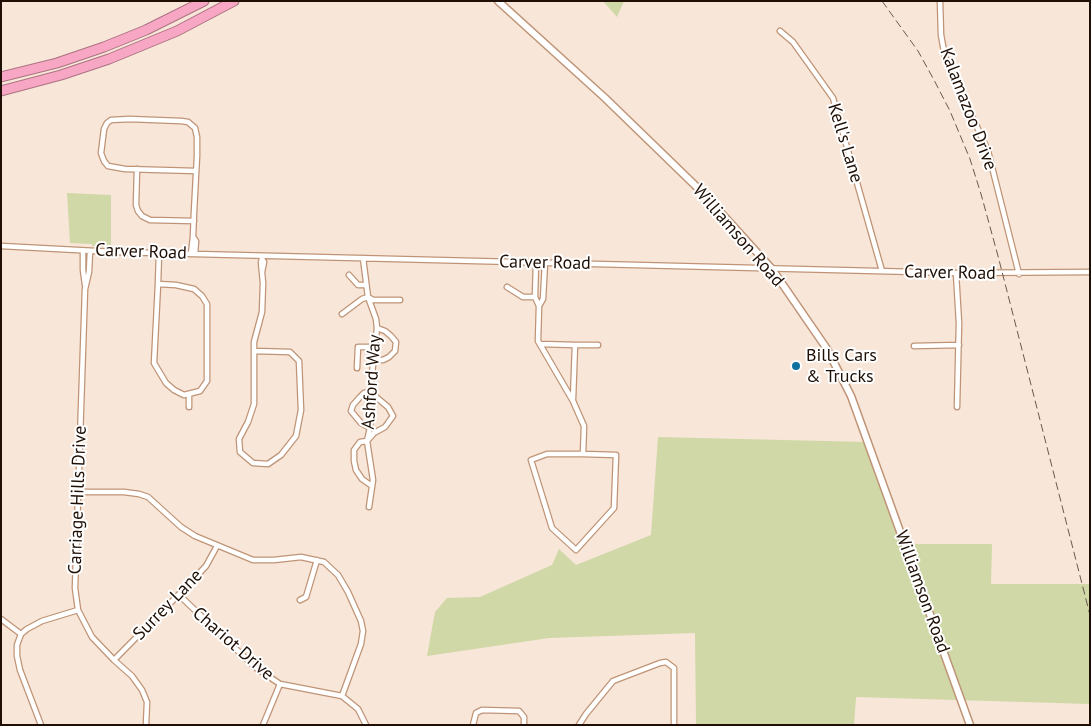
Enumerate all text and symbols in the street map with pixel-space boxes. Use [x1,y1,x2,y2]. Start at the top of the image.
street label: Kalamazoo Drive [935,45,1001,173]
street label: Kell's Lane [823,101,867,185]
street label: Williamson Road [688,180,788,292]
street label: Carver Road [95,240,187,264]
street label: Carver Road [499,251,591,275]
street label: Carver Road [904,261,996,285]
street label: Ashford Way [358,334,386,430]
place label: Bills Cars & Trucks [806,345,877,388]
marker: Bills Cars & Trucks [790,360,802,372]
street label: Carriage Hills Drive [65,425,91,575]
street label: Williamson Road [890,528,954,656]
street label: Surrey Lane [129,565,207,645]
street label: Chariot Drive [188,603,278,685]

